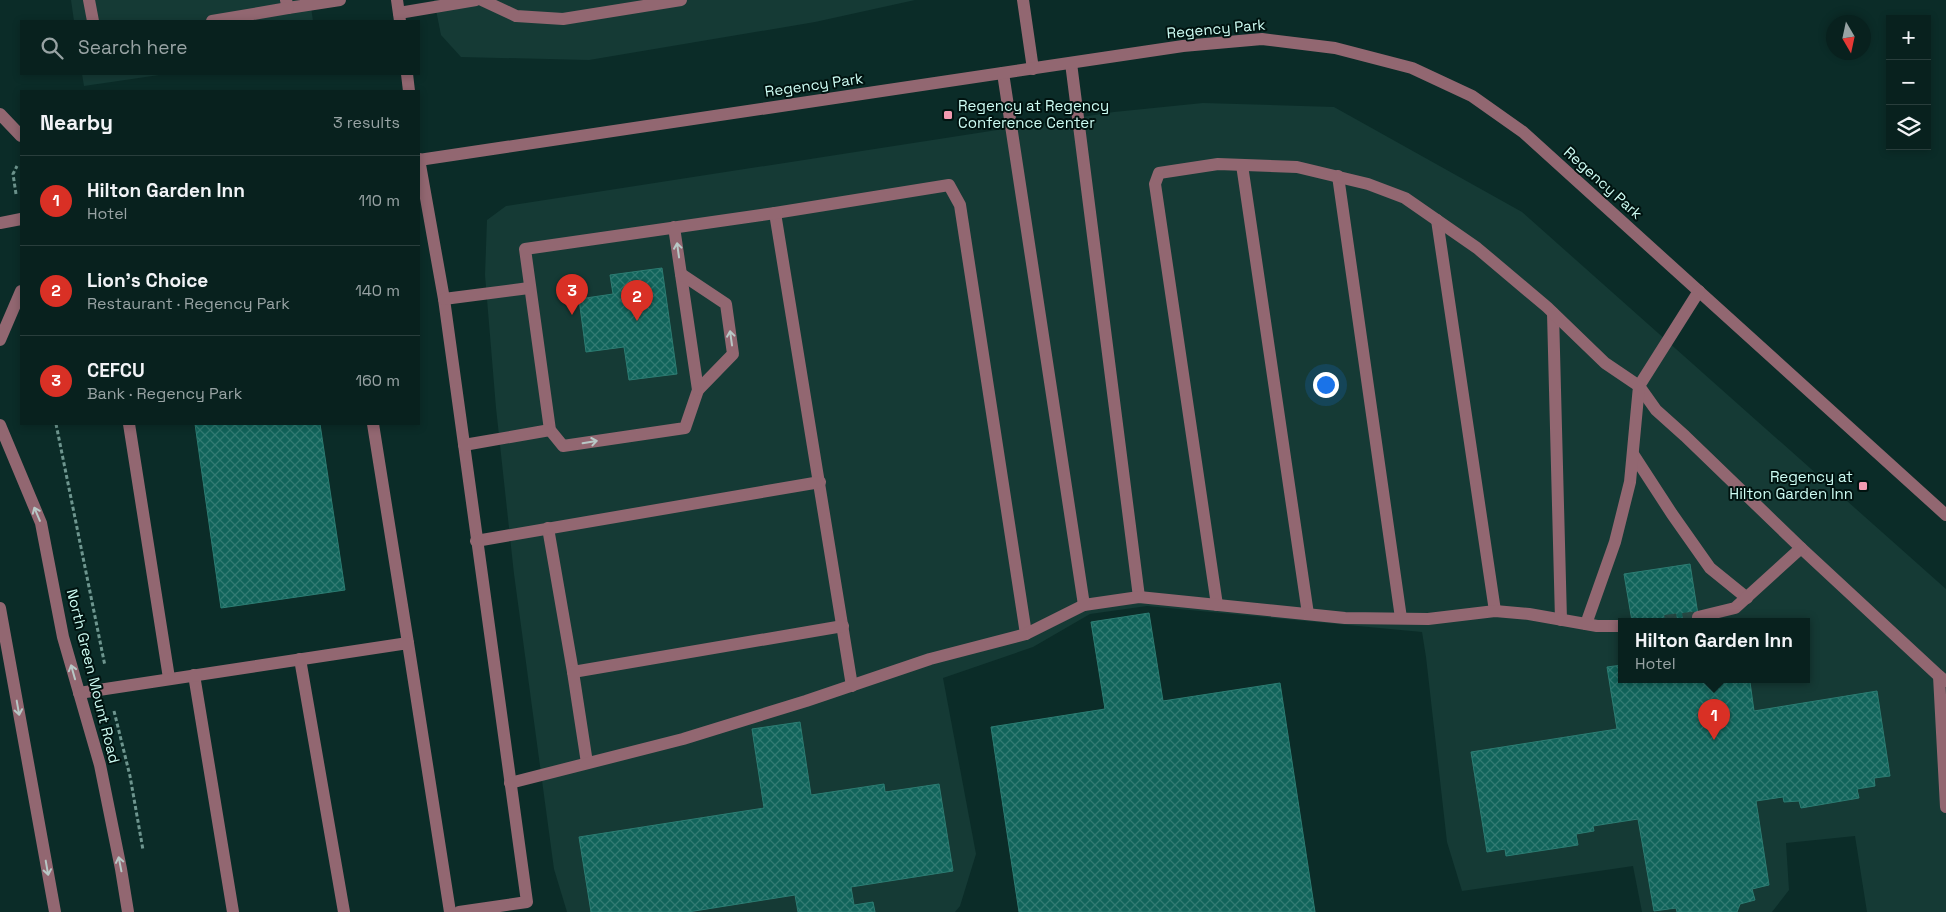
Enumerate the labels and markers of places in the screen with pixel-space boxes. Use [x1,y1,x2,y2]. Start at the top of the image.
place label: Regency at Regency Conference Center [958,96,1109,132]
marker: Regency at Regency Conference Center [942,109,954,121]
pin: 3 [556,274,588,315]
pin: 2 [621,280,653,321]
place label: Regency at Hilton Garden Inn [1729,467,1853,503]
marker: Regency at Hilton Garden Inn [1857,480,1869,492]
pin: 1 [1698,699,1730,740]

